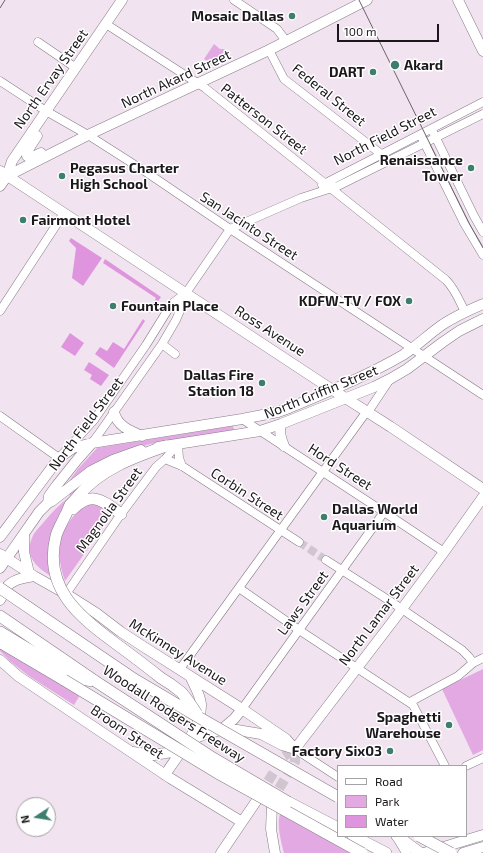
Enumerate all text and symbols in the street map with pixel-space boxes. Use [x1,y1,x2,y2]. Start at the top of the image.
place label: Mosaic Dallas [191,8,284,24]
marker: Mosaic Dallas [287,11,297,21]
scale bar [339,16,441,42]
text: 100 m [344,24,376,38]
street label: North Ervay Street [10,26,92,132]
street label: North Akard Street [118,46,234,112]
place label: Akard [404,57,443,73]
marker: Akard [389,59,401,71]
street label: Federal Street [289,60,369,130]
place label: DART [329,64,365,80]
marker: DART [368,67,378,77]
street label: Patterson Street [217,80,311,158]
street label: North Field Street [331,103,439,169]
place label: Renaissance Tower [380,152,463,184]
place label: Pegasus Charter High School [70,160,179,192]
marker: Renaissance Tower [466,163,476,173]
marker: Pegasus Charter High School [57,171,67,181]
street label: San Jacinto Street [197,188,301,264]
place label: Fairmont Hotel [31,212,130,228]
marker: Fairmont Hotel [18,215,28,225]
place label: KDFW-TV / FOX [299,293,401,309]
marker: KDFW-TV / FOX [404,296,414,306]
place label: Fountain Place [121,298,219,314]
marker: Fountain Place [108,301,118,311]
street label: Ross Avenue [232,302,308,360]
street label: North Griffin Street [262,362,380,422]
place label: Dallas Fire Station 18 [183,367,254,400]
street label: North Field Street [45,374,127,474]
marker: Dallas Fire Station 18 [257,378,267,388]
street label: Hord Street [305,440,375,494]
street label: Magnolia Street [72,464,146,556]
street label: Corbin Street [208,464,286,524]
place label: Dallas World Aquarium [332,501,418,534]
marker: Dallas World Aquarium [319,512,329,522]
street label: North Lamar Street [335,561,423,669]
street label: Laws Street [274,567,332,639]
street label: McKinney Avenue [126,615,230,689]
street label: Woodall Rodgers Freeway [100,662,248,766]
street label: Broom Street [87,701,167,763]
place label: Spaghetti Warehouse [365,709,441,742]
marker: Spaghetti Warehouse [444,720,454,730]
place label: Factory Six03 [292,743,382,759]
marker: Factory Six03 [385,746,395,756]
legend [337,765,467,837]
text: Road [375,774,403,788]
text: Park [375,794,400,808]
north arrow [16,797,56,837]
text: N [18,814,32,825]
text: Water [375,814,409,828]

